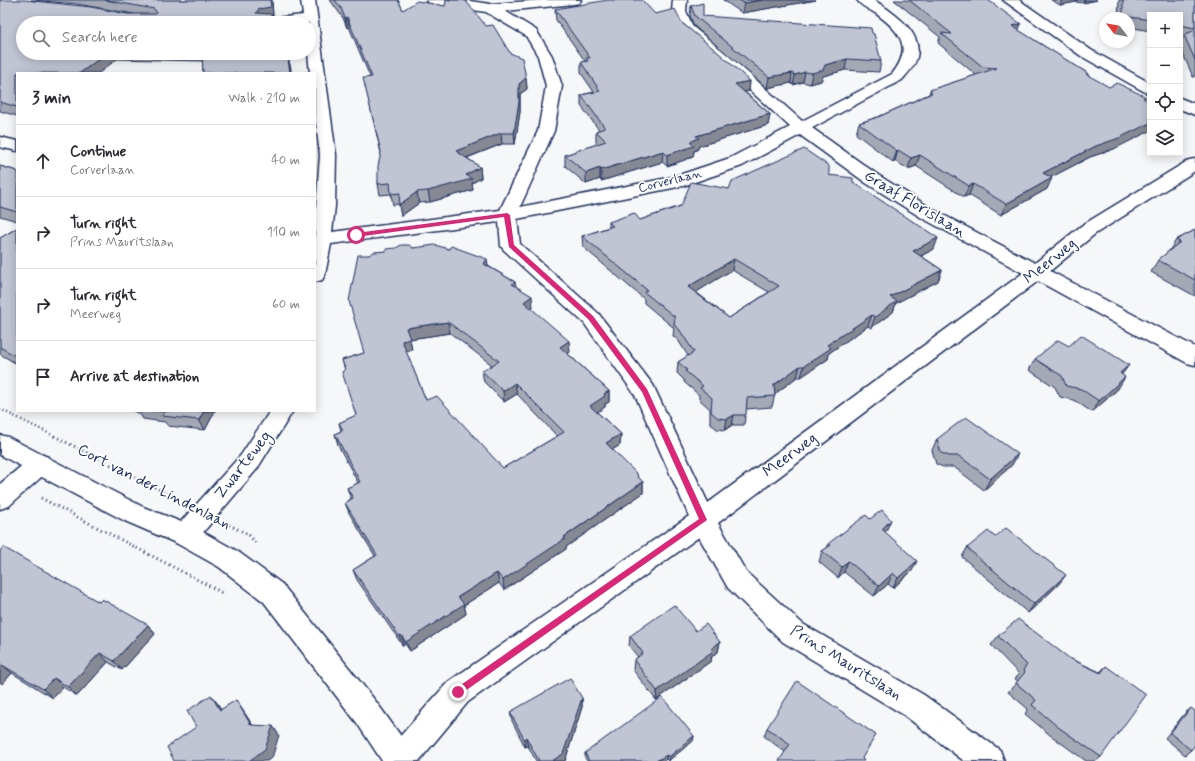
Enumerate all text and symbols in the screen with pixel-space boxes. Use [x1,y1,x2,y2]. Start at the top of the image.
north arrow [1099,12,1135,48]
map controls [1147,12,1183,156]
button: + [1147,12,1183,48]
search box [16,16,316,60]
icon: search [30,27,52,49]
text: Search here [62,28,138,48]
button: − [1147,48,1183,84]
button: locate [1147,84,1183,120]
text: 3 min [32,87,71,109]
text: Walk · 210 m [228,90,300,107]
button: layers [1147,120,1183,156]
text: Continue [70,142,126,162]
icon: ahead [32,150,54,172]
text: 40 m [271,152,300,169]
text: Corverlaan [70,162,135,179]
street label: Corverlaan [636,165,704,197]
street label: Graaf Florislaan [860,165,970,243]
text: Turn right [70,214,137,234]
icon: right [32,222,54,244]
text: 110 m [267,224,300,241]
route start [347,226,365,244]
street label: Meerweg [1019,233,1081,289]
text: Prins Mauritslaan [70,234,174,251]
text: Turn right [70,286,137,306]
icon: right [32,294,54,316]
text: 60 m [272,296,300,313]
text: Meerweg [70,306,121,323]
icon: arrive [32,366,54,388]
text: Arrive at destination [70,367,199,387]
street label: Zwarteweg [210,427,277,504]
street label: Meerweg [759,428,821,482]
street label: Cort van der Lindenlaan [74,439,234,535]
street label: Prins Mauritslaan [786,620,906,706]
route end [449,683,467,701]

